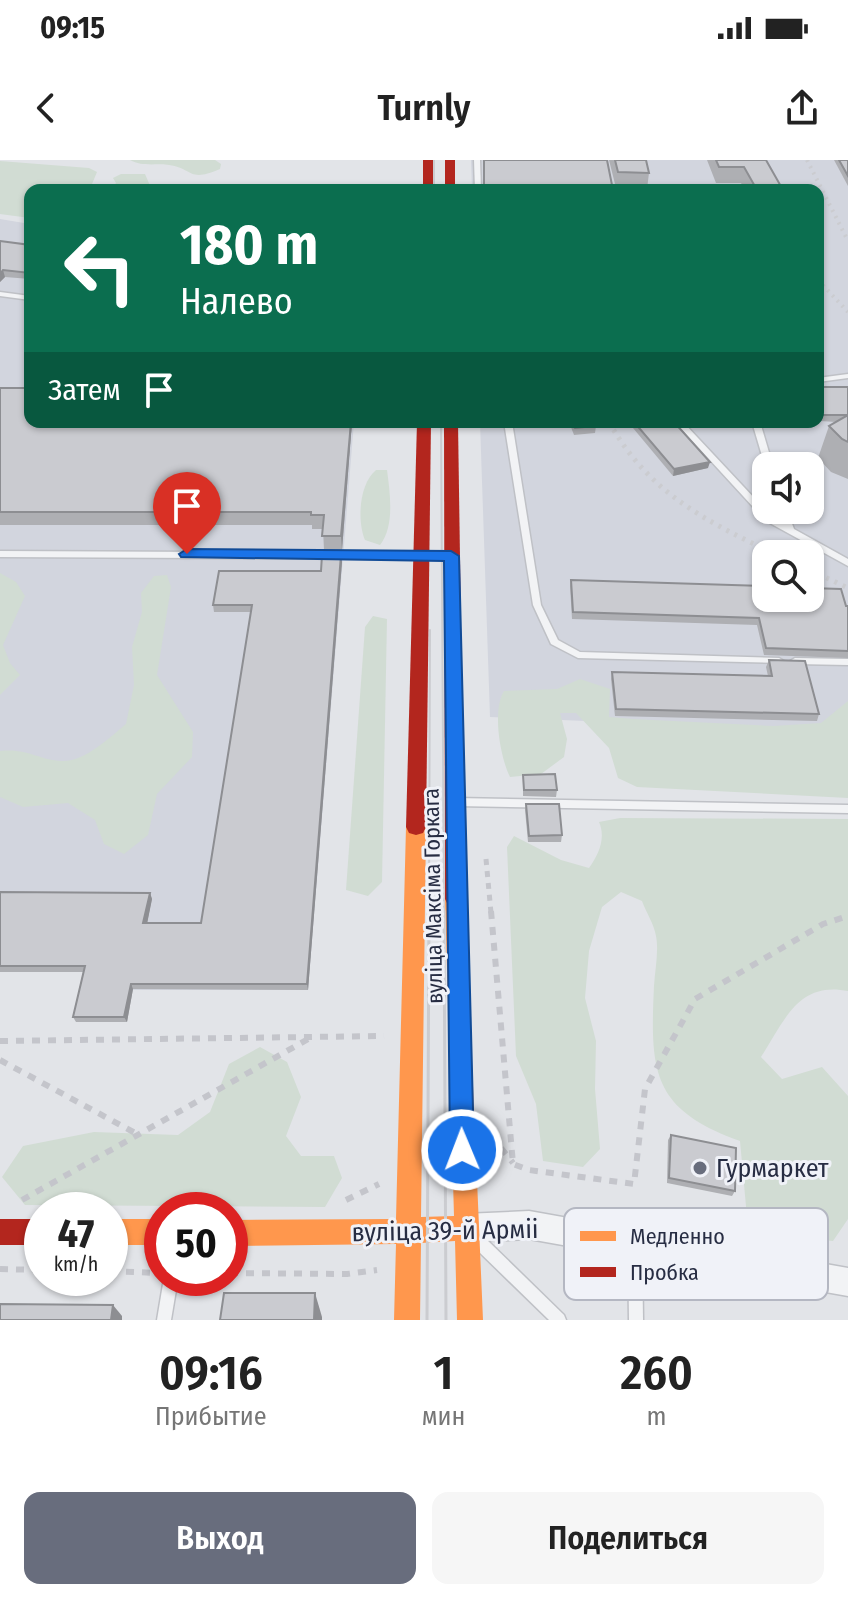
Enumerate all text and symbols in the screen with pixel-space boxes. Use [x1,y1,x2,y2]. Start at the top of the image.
text: 09:15 [40,10,105,46]
icon: back [24,86,68,130]
text: Turnly [378,86,470,130]
icon: share [780,86,824,130]
text: 180 m [180,212,318,279]
icon: left [48,216,152,320]
text: Налево [180,280,293,324]
icon: arrive [137,368,181,412]
text: Затем [48,372,121,408]
map controls [752,452,824,612]
button: sound [752,452,824,524]
pin [153,472,221,554]
icon: arrive [165,484,209,528]
button: search [752,540,824,612]
street label: вуліца Максіма Горкага [418,788,448,1004]
position arrow [420,1108,504,1192]
place label: Гурмаркет [716,1153,829,1184]
marker: Гурмаркет [691,1159,709,1177]
speed limit sign: 50 [144,1192,248,1296]
legend [564,1208,828,1300]
text: 47 [58,1210,94,1258]
street label: вуліца 39-й Арміі [351,1214,539,1248]
text: Медленно [630,1223,725,1250]
text: km/h [54,1252,98,1276]
text: Пробка [630,1259,699,1286]
text: 09:16 [159,1344,263,1402]
text: 1 [433,1344,453,1402]
text: 260 [620,1344,693,1402]
text: Прибытие [155,1401,267,1432]
text: мин [422,1401,465,1432]
text: m [647,1401,667,1432]
button: Выход [24,1492,416,1584]
button: Поделиться [432,1492,824,1584]

